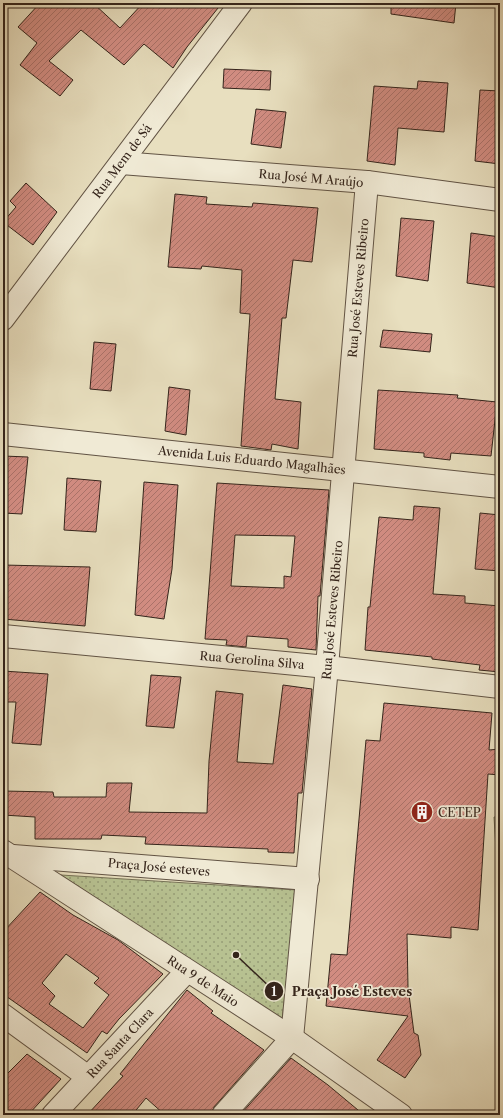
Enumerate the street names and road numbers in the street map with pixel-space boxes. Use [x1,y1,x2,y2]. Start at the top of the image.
street label: Rua Mem de Sá [89,120,155,201]
street label: Rua José M Araújo [258,166,364,190]
street label: Rua José Esteves Ribeiro [344,218,372,358]
street label: Avenida Luis Eduardo Magalhães [156,443,347,477]
street label: Rua José Esteves Ribeiro [318,540,346,680]
street label: Rua Gerolina Silva [199,648,306,672]
street label: Praça José esteves [107,855,211,879]
street label: Rua 9 de Maio [164,952,242,1010]
street label: Rua Santa Clara [84,1004,157,1081]

